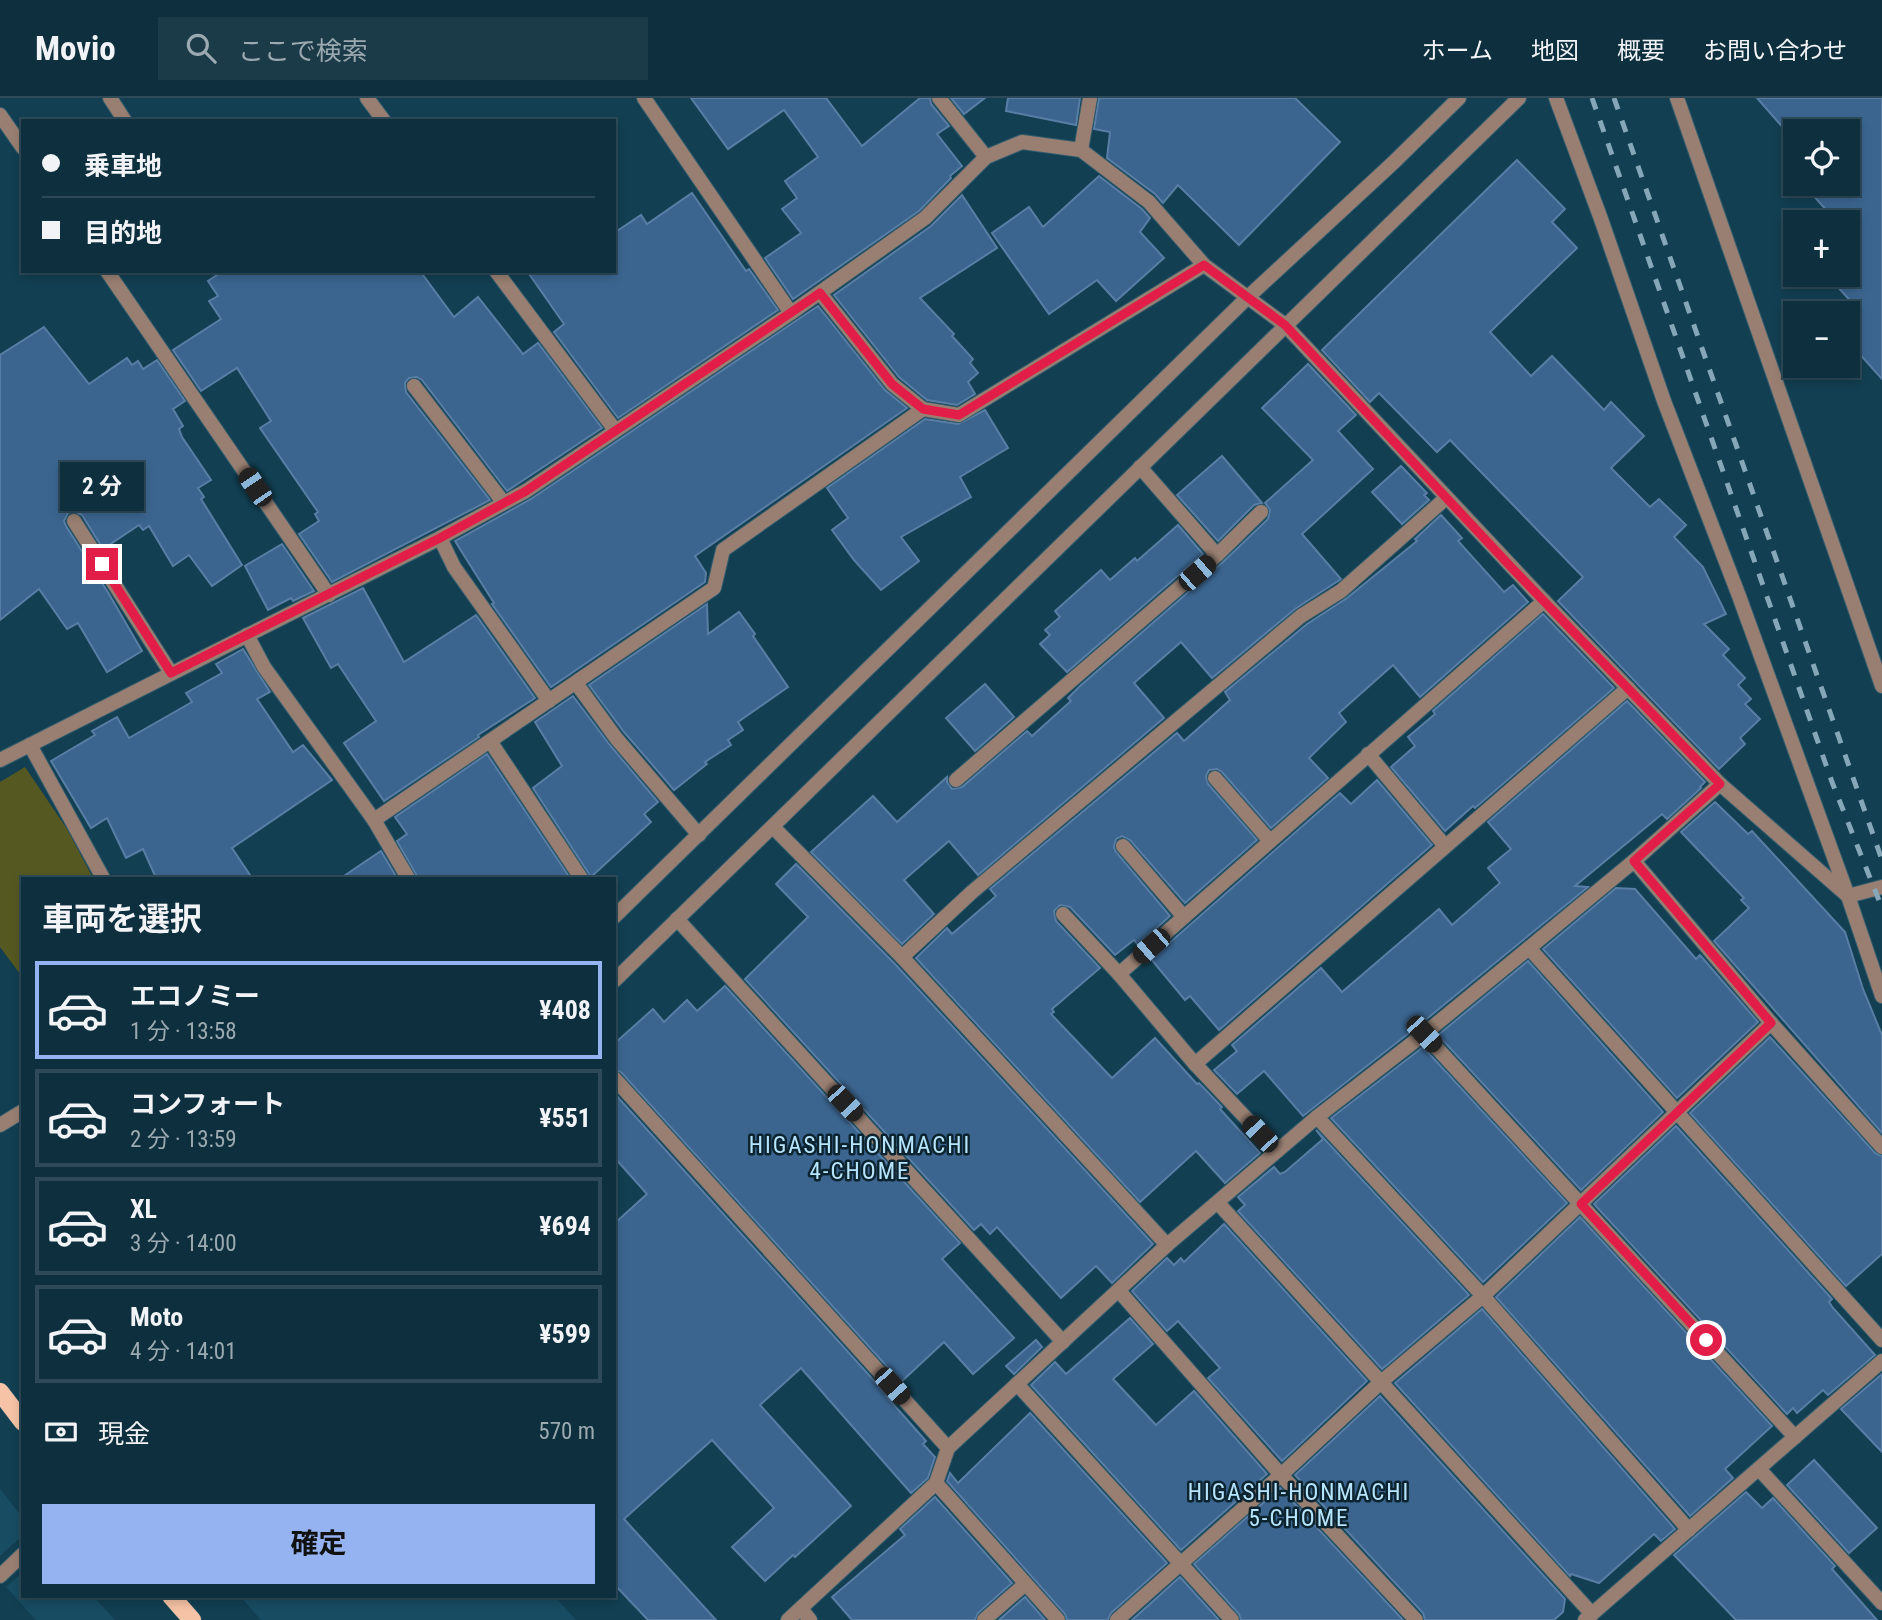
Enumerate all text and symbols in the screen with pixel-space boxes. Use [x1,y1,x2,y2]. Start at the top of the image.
search box [158,17,648,80]
text: Movio [35,29,116,68]
icon: search [182,29,220,67]
text: ここで検索 [238,36,368,66]
text: ホーム [1422,37,1493,65]
text: 地図 [1531,37,1579,65]
text: 概要 [1617,37,1665,65]
text: お問い合わせ [1703,37,1847,65]
map controls [1783,119,1860,378]
button: locate [1783,119,1860,196]
text: 乗車地 [84,151,162,181]
button: + [1783,210,1860,287]
text: 目的地 [84,218,162,248]
button: − [1783,301,1860,378]
callout: 2 分 [60,462,144,512]
car [235,464,276,510]
text: 2 分 [82,473,122,500]
route end [86,548,118,580]
car [1175,551,1220,595]
text: 車両を選択 [42,900,202,938]
car [1129,924,1174,968]
icon: car [46,979,109,1042]
text: エコノミー [130,981,260,1011]
text: ¥408 [539,995,591,1025]
car [1402,1011,1447,1057]
text: 1 分 · 13:58 [130,1018,237,1045]
car [823,1080,868,1126]
icon: car [46,1087,109,1150]
text: コンフォート [130,1089,285,1119]
text: ¥551 [539,1103,591,1133]
car [1238,1111,1283,1157]
text: 2 分 · 13:59 [130,1126,237,1153]
district label: HIGASHI-HONMACHI 4-CHOME [749,1132,971,1185]
text: XL [130,1194,157,1224]
icon: car [46,1195,109,1258]
text: ¥694 [539,1211,591,1241]
text: 3 分 · 14:00 [130,1230,237,1257]
text: Moto [130,1302,183,1332]
icon: car [46,1303,109,1366]
text: ¥599 [539,1319,591,1349]
route start [1690,1324,1722,1356]
text: 4 分 · 14:01 [130,1338,237,1365]
car [871,1363,914,1409]
icon: cash [42,1413,80,1451]
text: 570 m [538,1418,595,1445]
text: 現金 [98,1419,150,1449]
district label: HIGASHI-HONMACHI 5-CHOME [1188,1479,1410,1532]
button: 確定 [42,1504,595,1584]

